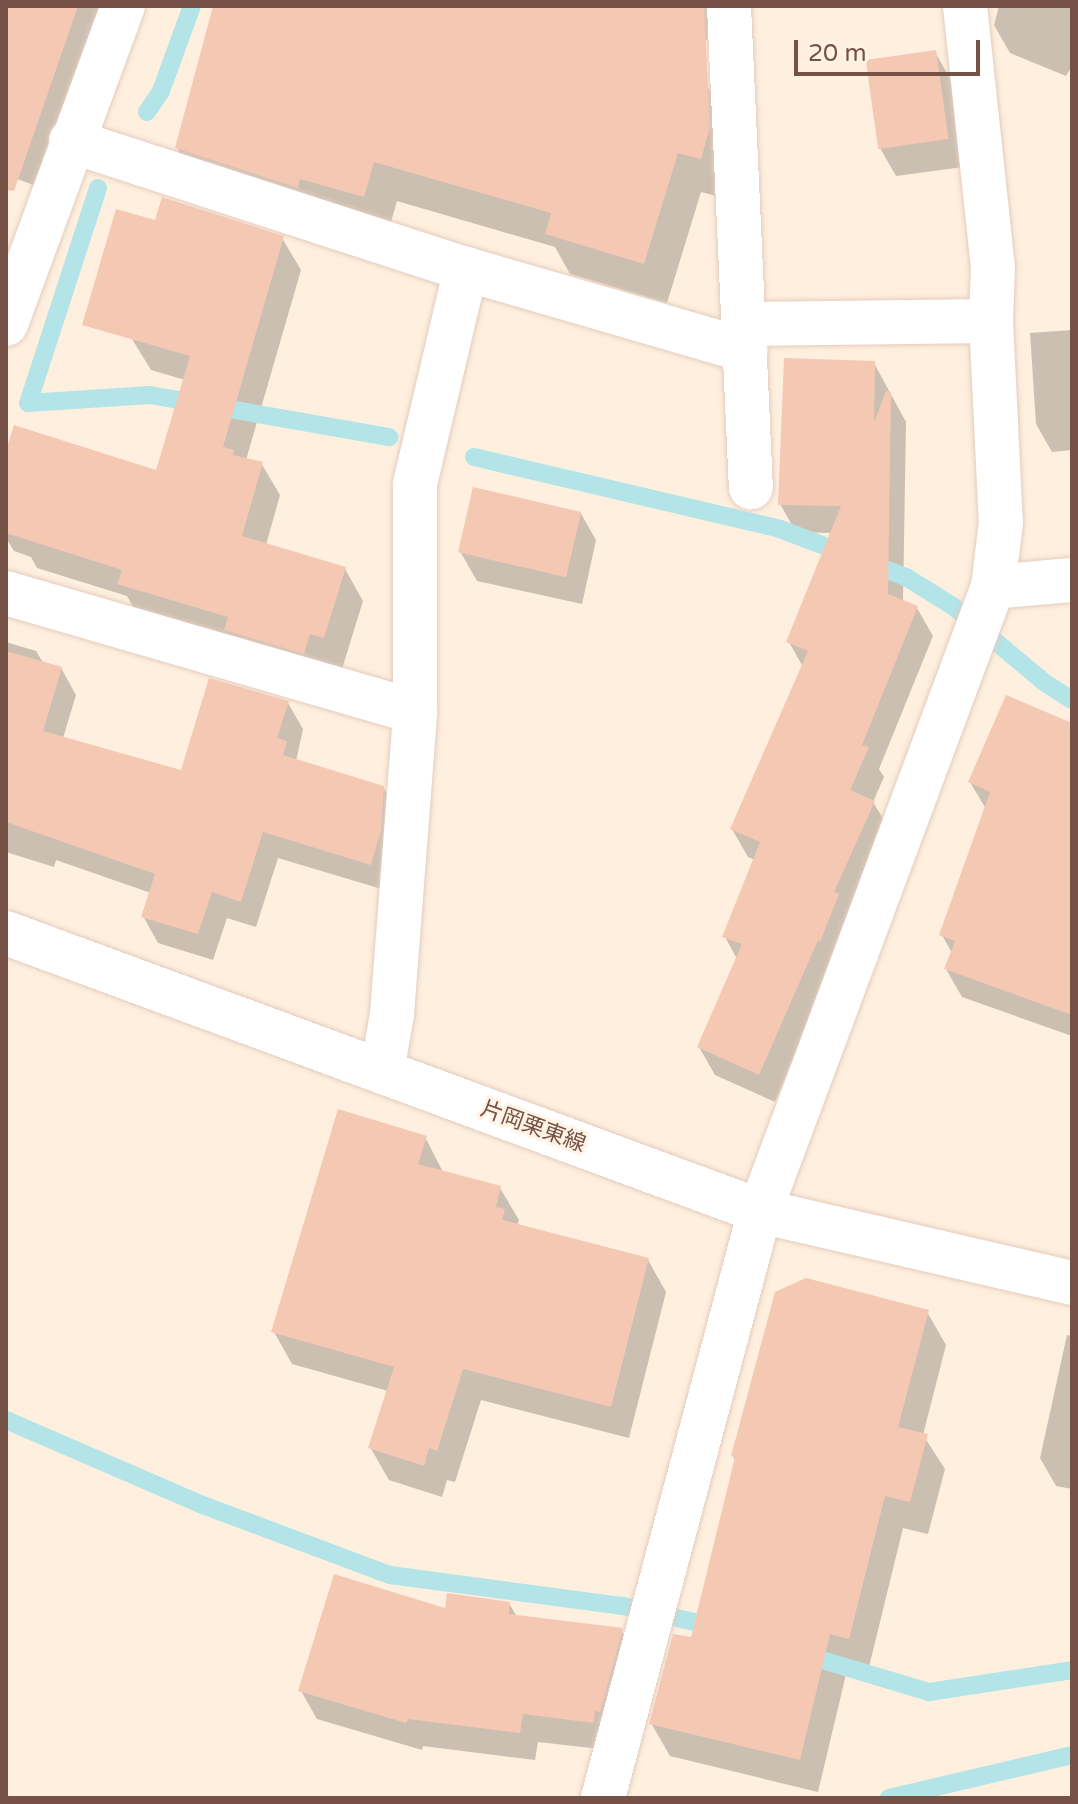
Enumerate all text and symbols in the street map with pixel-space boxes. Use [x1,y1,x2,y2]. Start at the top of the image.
scale bar [798,24,984,74]
text: 20 m [808,39,866,68]
street label: 片岡栗東線 [477,1096,589,1158]

